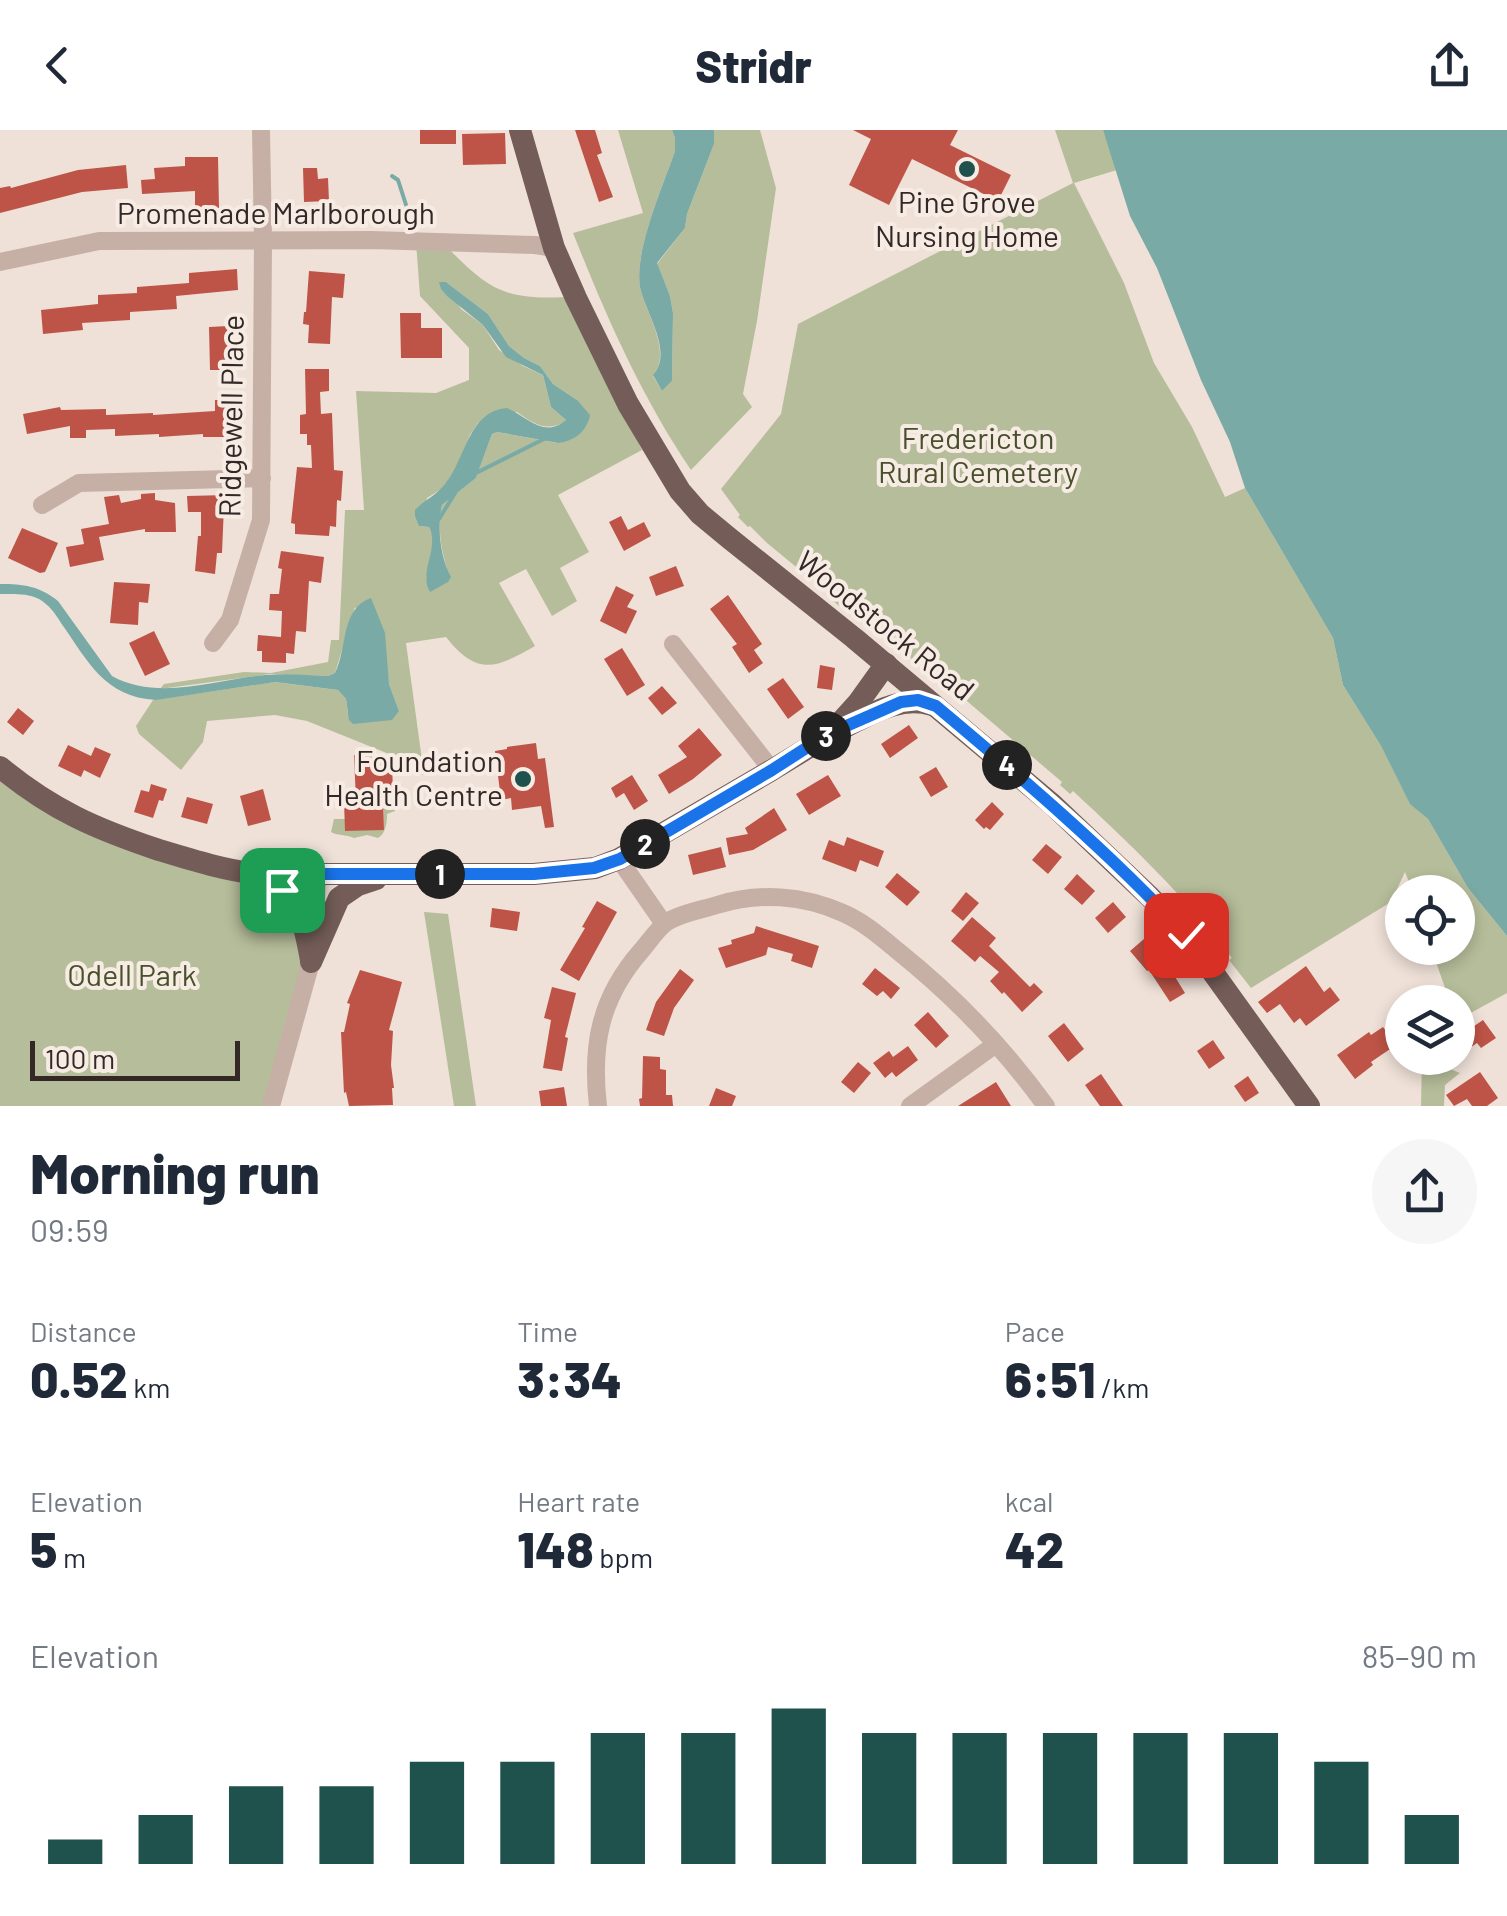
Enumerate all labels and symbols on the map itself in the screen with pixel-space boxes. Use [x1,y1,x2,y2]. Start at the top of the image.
marker: Pine Grove Nursing Home [956,158,978,180]
place label: Pine Grove Nursing Home [875,183,1059,253]
street label: Promenade Marlborough [117,194,435,230]
street label: Ridgewell Place [210,314,250,517]
park label: Fredericton Rural Cemetery [878,419,1078,489]
street label: Woodstock Road [790,542,982,707]
pin: 3 [801,711,851,761]
pin: 4 [982,740,1032,790]
place label: Foundation Health Centre [324,742,503,812]
marker: Foundation Health Centre [512,768,534,790]
pin: 2 [620,819,670,869]
pin [240,848,325,933]
pin: 1 [415,849,465,899]
pin [1144,893,1229,978]
park label: Odell Park [67,956,197,992]
scale bar [30,1036,240,1080]

